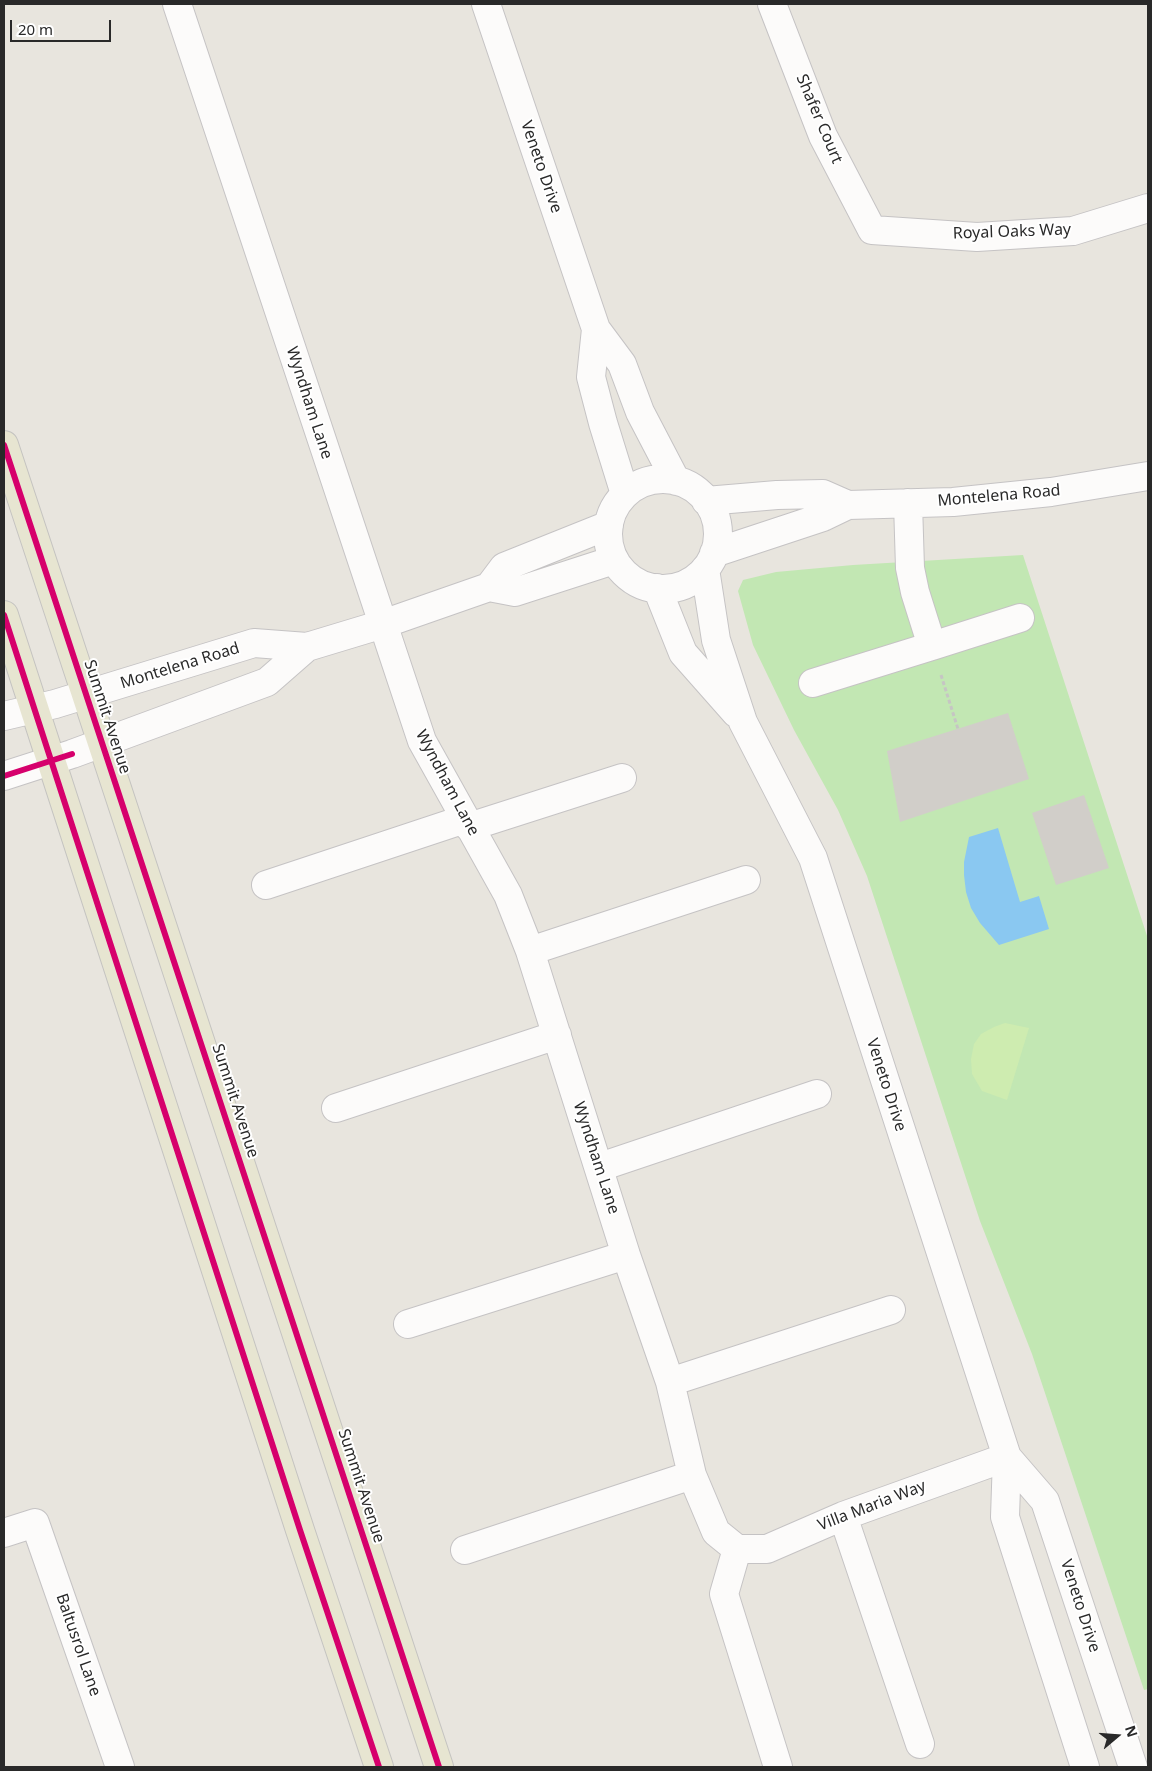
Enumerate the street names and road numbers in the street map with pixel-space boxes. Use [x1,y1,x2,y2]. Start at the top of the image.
street label: Shafer Court [792,72,846,166]
street label: Veneto Drive [516,118,566,216]
street label: Royal Oaks Way [953,220,1071,244]
street label: Wyndham Lane [282,344,336,462]
street label: Montelena Road [937,481,1061,511]
street label: Montelena Road [118,639,242,693]
street label: Summit Avenue [80,658,134,776]
street label: Wyndham Lane [411,727,483,839]
street label: Veneto Drive [862,1036,910,1134]
street label: Summit Avenue [208,1042,262,1160]
street label: Wyndham Lane [569,1099,623,1217]
street label: Summit Avenue [334,1427,388,1545]
street label: Villa Maria Way [815,1477,929,1535]
street label: Veneto Drive [1056,1557,1104,1655]
street label: Baltusrol Lane [51,1591,105,1699]

